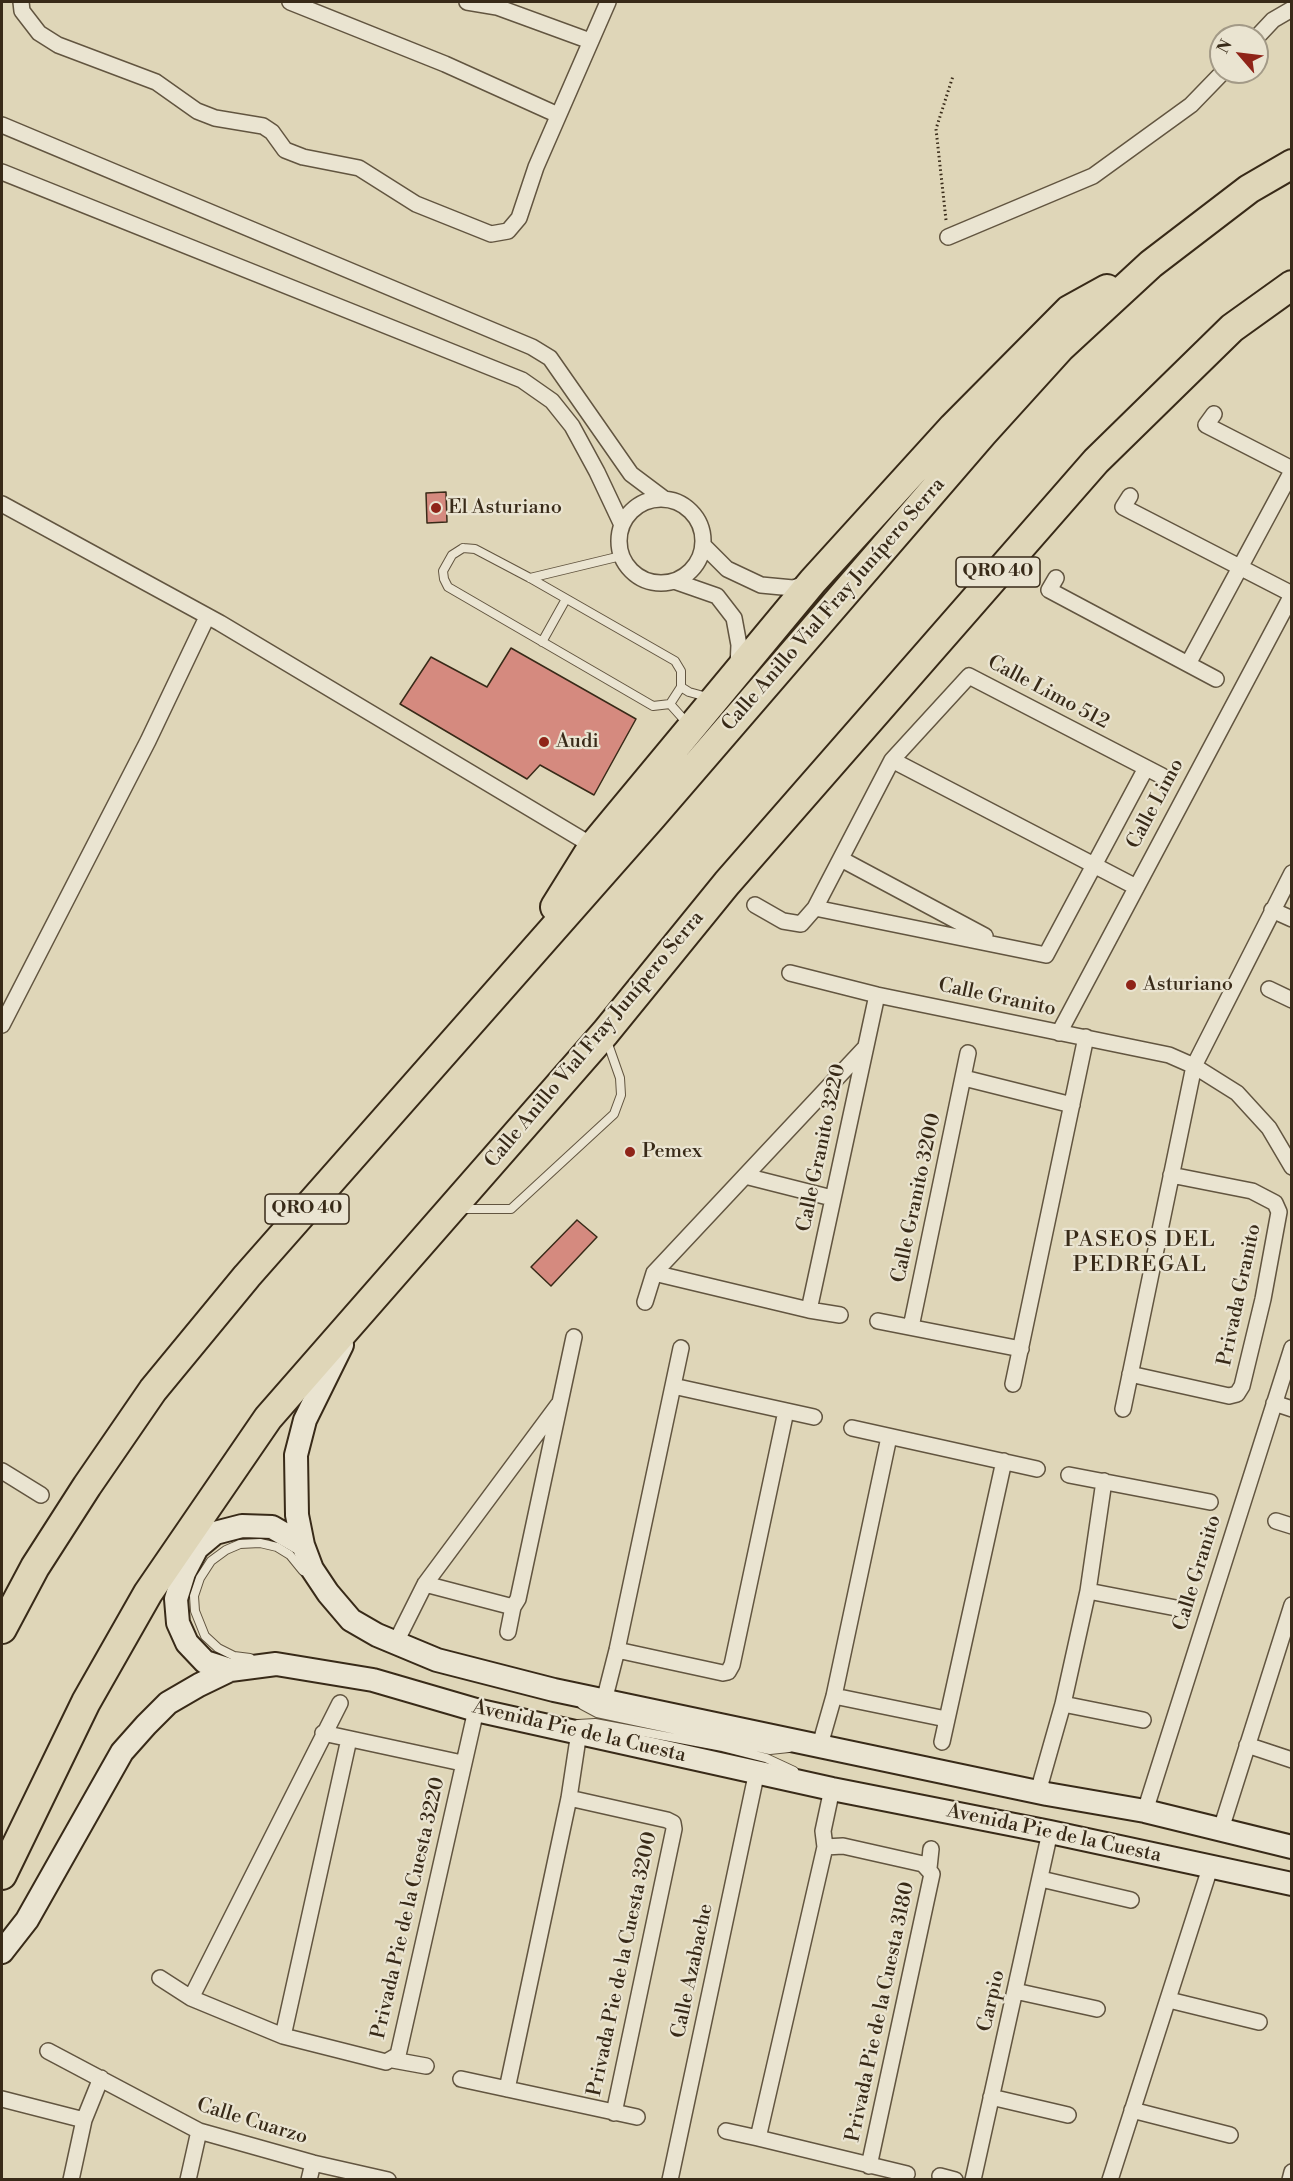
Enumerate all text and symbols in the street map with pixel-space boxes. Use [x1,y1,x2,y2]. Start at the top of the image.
north arrow [1209,24,1269,84]
text: N [1213,36,1237,57]
street label: Calle Anillo Vial Fray Junípero Serra [717,473,951,737]
place label: El Asturiano [448,496,562,520]
marker: El Asturiano [429,501,443,515]
road number: QRO 40 [956,557,1040,587]
street label: Calle Limo 512 [983,651,1113,735]
place label: Audi [556,730,599,754]
marker: Audi [537,735,551,749]
street label: Calle Limo [1122,755,1190,853]
street label: Calle Anillo Vial Fray Junípero Serra [480,907,710,1173]
place label: Asturiano [1143,973,1233,997]
street label: Calle Granito [936,974,1058,1022]
marker: Asturiano [1124,978,1138,992]
street label: Calle Granito 3220 [792,1062,852,1234]
street label: Calle Granito 3200 [887,1111,947,1285]
place label: Pemex [642,1140,702,1164]
marker: Pemex [623,1145,637,1159]
road number: QRO 40 [265,1194,349,1224]
street label: Privada Granito [1213,1222,1267,1368]
district label: PASEOS DEL PEDREGAL [1064,1228,1216,1280]
street label: Calle Granito [1169,1512,1227,1634]
street label: Avenida Pie de la Cuesta [470,1696,688,1768]
street label: Privada Pie de la Cuesta 3220 [367,1775,451,2041]
street label: Avenida Pie de la Cuesta [945,1800,1163,1868]
street label: Privada Pie de la Cuesta 3200 [583,1829,663,2099]
street label: Privada Pie de la Cuesta 3180 [842,1880,920,2144]
street label: Calle Azabache [667,1902,719,2040]
street label: Carpio [973,1968,1011,2034]
street label: Calle Cuarzo [194,2094,310,2150]

